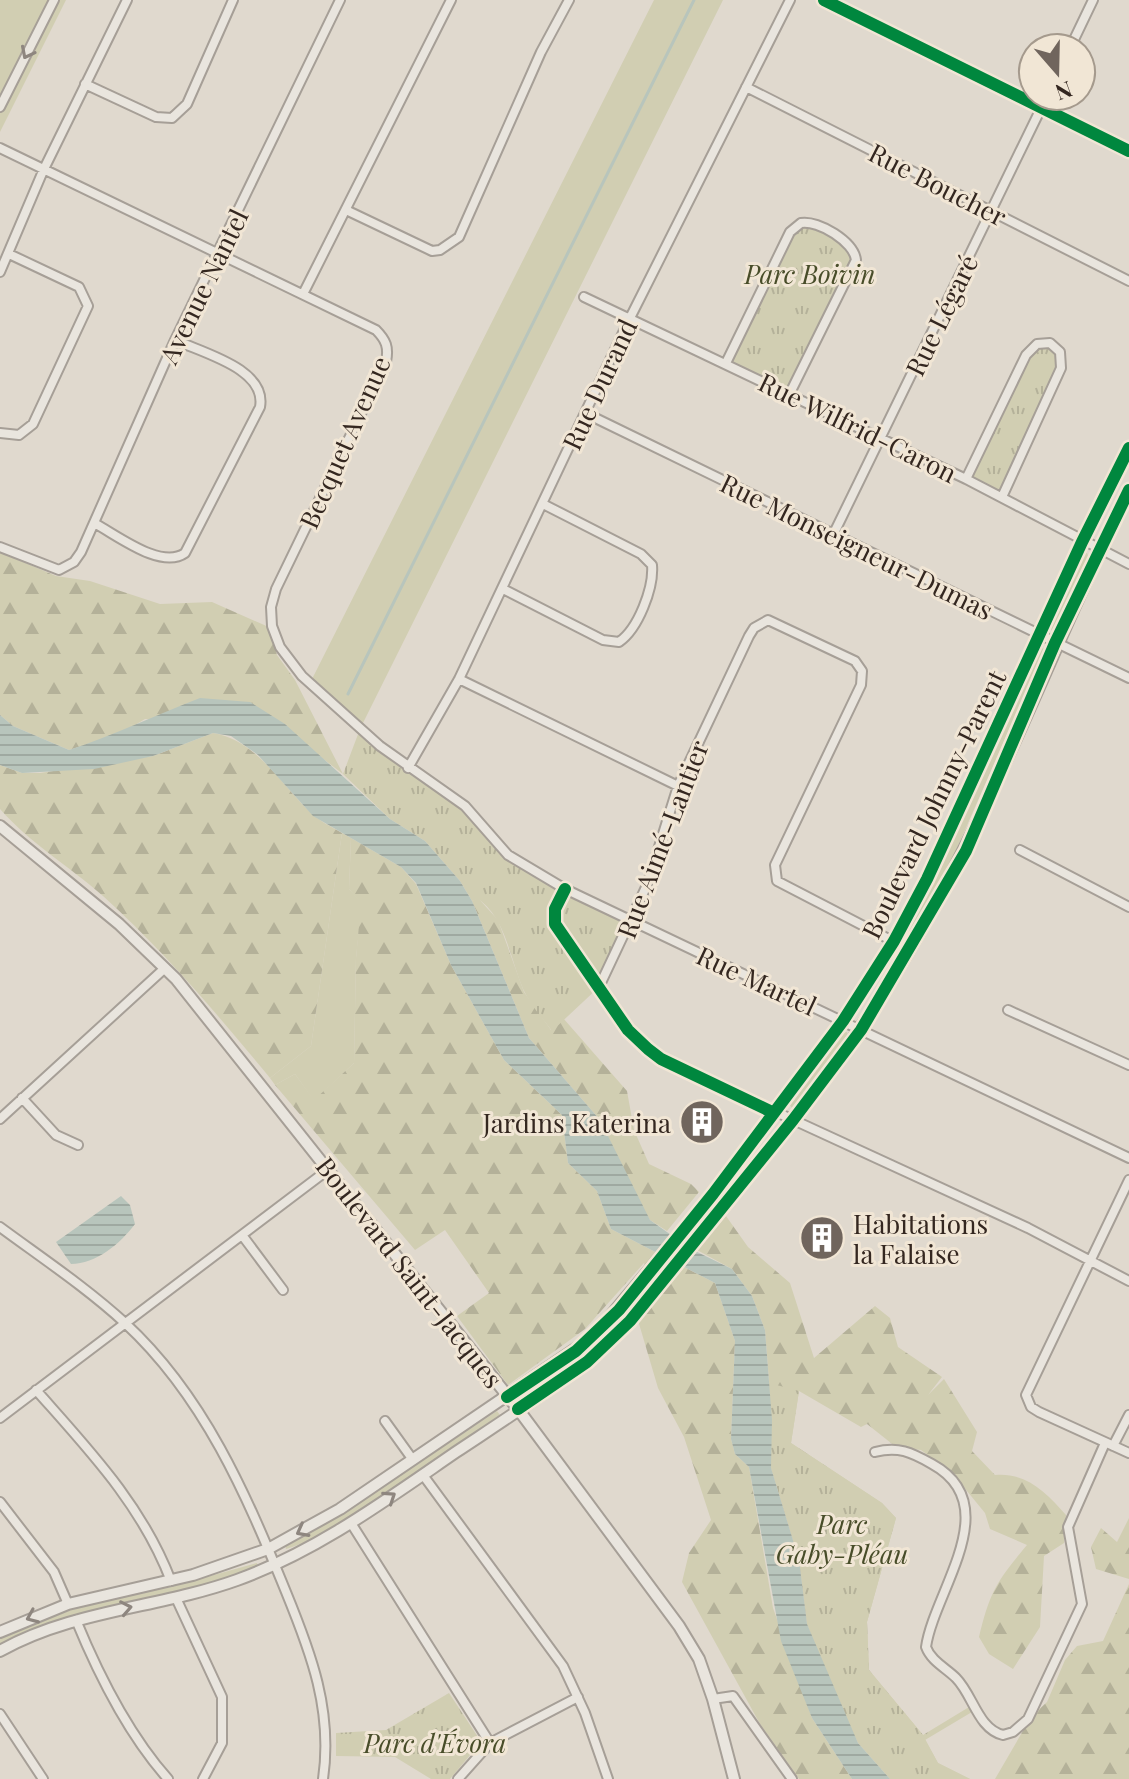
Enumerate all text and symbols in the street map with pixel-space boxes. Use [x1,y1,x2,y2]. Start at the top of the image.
north arrow [1017,32,1097,112]
one-way arrow [21,45,37,60]
text: N [1051,75,1077,109]
street label: Rue Boucher [863,134,1013,234]
street label: Avenue Nantel [150,203,256,370]
street label: Rue Légaré [897,249,985,381]
park label: Parc Boivin [744,256,875,291]
street label: Rue Durand [553,313,645,455]
street label: Becquet Avenue [290,350,398,534]
street label: Rue Wilfrid-Caron [753,364,963,490]
street label: Rue Monseigneur-Dumas [715,465,999,627]
street label: Boulevard Johnny-Parent [853,663,1014,944]
street label: Rue Aimé-Lantier [608,735,716,943]
street label: Rue Martel [691,937,823,1023]
building icon: Jardins Katerina [678,1098,726,1146]
place label: Jardins Katerina [482,1105,671,1140]
street label: Boulevard Saint-Jacques [309,1149,511,1395]
place label: Habitations la Falaise [853,1206,988,1271]
building icon: Habitations la Falaise [798,1214,846,1262]
one-way arrow [382,1492,396,1507]
park label: Parc Gaby-Pléau [776,1506,908,1571]
one-way arrow [295,1522,310,1537]
one-way arrow [119,1600,132,1617]
one-way arrow [26,1608,41,1624]
park label: Parc d'Évora [363,1725,506,1760]

